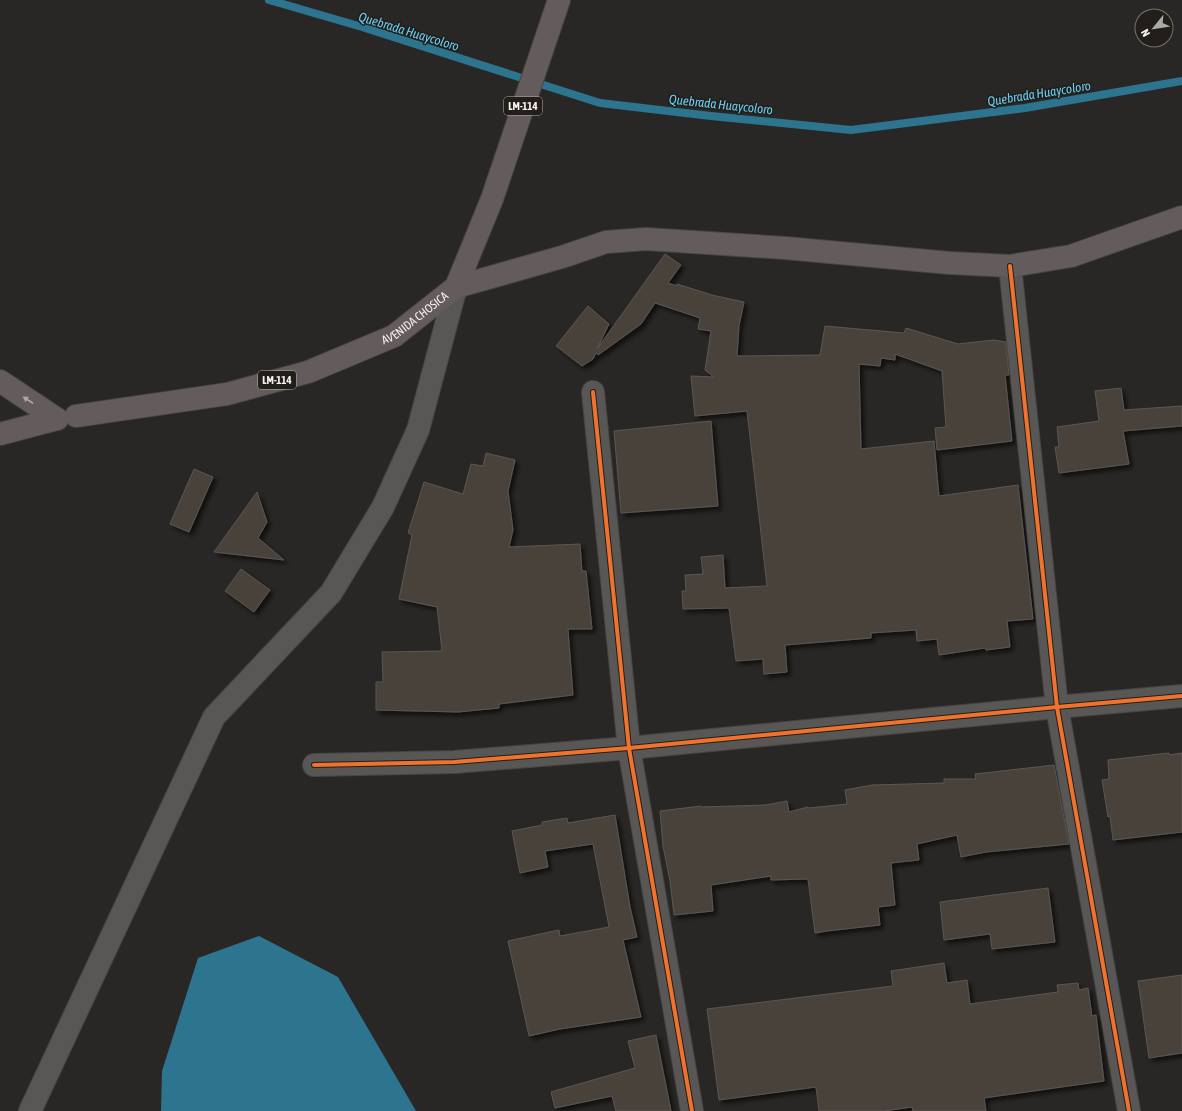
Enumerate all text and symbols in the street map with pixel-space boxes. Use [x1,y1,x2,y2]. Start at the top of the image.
north arrow [1134,8,1174,48]
water label: Quebrada Huaycoloro [357,9,461,54]
text: N [1139,27,1152,39]
water label: Quebrada Huaycoloro [986,78,1092,109]
water label: Quebrada Huaycoloro [668,92,774,117]
road number: LM-114 [504,97,542,115]
street label: AVENIDA CHOSICA [380,289,451,347]
road number: LM-114 [258,371,296,389]
one-way arrow [23,396,34,404]

